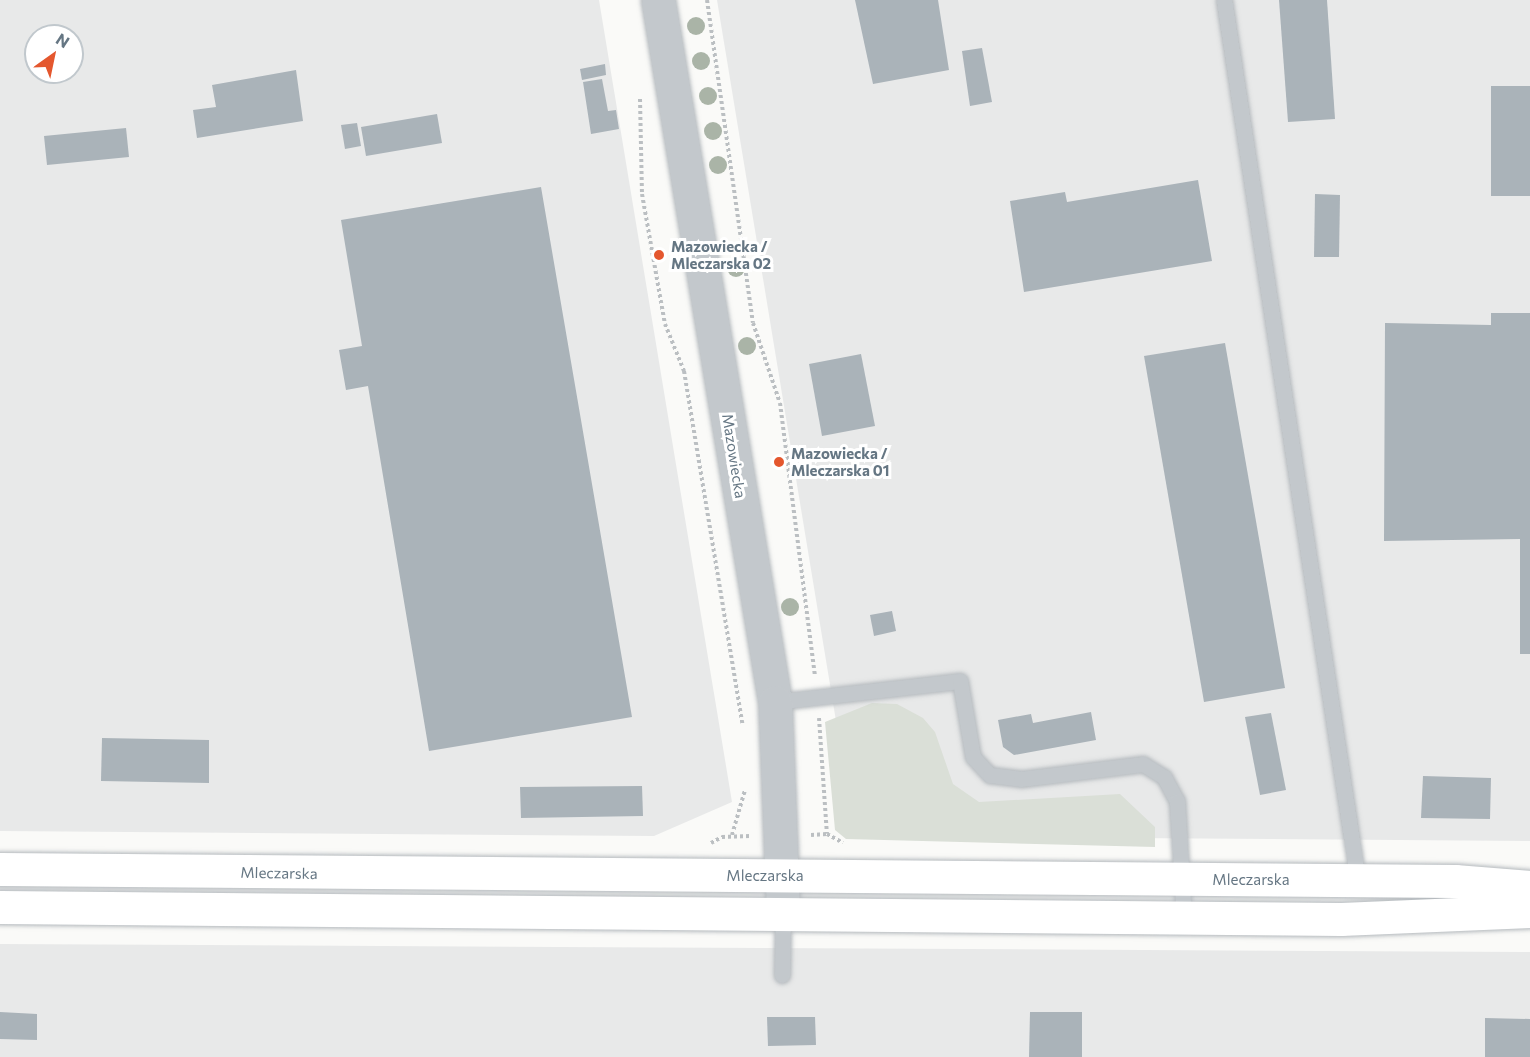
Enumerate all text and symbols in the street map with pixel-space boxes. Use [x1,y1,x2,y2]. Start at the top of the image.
north arrow [24,24,84,84]
text: N [53,29,73,51]
place label: Mazowiecka / Mleczarska 02 [671,237,771,272]
marker: Mazowiecka / Mleczarska 02 [652,248,666,262]
street label: Mazowiecka [718,412,750,500]
place label: Mazowiecka / Mleczarska 01 [791,444,889,479]
marker: Mazowiecka / Mleczarska 01 [772,455,786,469]
street label: Mleczarska [240,863,318,883]
street label: Mleczarska [726,867,804,885]
street label: Mleczarska [1212,871,1290,889]

